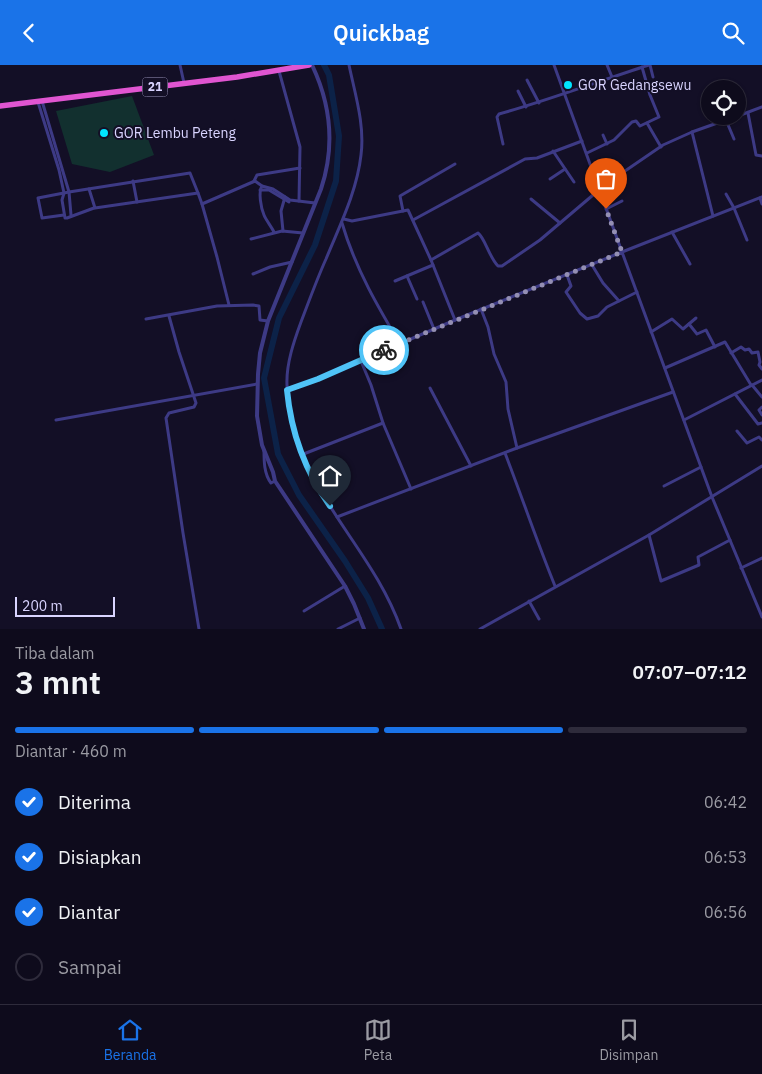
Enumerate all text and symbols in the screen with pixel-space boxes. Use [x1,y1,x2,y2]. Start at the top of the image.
text: Quickbag [333,18,429,47]
icon: back [15,19,43,47]
icon: search [719,19,747,47]
place label: GOR Gedangsewu [578,76,691,94]
road number: 21 [142,78,168,97]
marker: GOR Gedangsewu [562,79,574,91]
map controls [701,80,746,125]
button: locate [701,80,746,125]
place label: GOR Lembu Peteng [114,124,236,142]
marker: GOR Lembu Peteng [98,127,110,139]
pin [585,158,627,209]
icon: bag [592,165,620,193]
courier [359,325,409,375]
icon: bike [370,336,398,364]
pin [309,455,351,506]
icon: home [316,462,344,490]
scale bar [15,594,115,617]
text: 200 m [22,597,63,615]
text: Tiba dalam [15,643,94,663]
text: 07:07–07:12 [633,660,747,684]
text: 3 mnt [15,661,101,703]
text: Diantar · 460 m [15,741,127,761]
icon: check [15,788,43,816]
text: Diterima [58,790,131,814]
text: 06:42 [704,792,747,812]
icon: check [15,843,43,871]
text: Disiapkan [58,845,142,869]
text: 06:53 [704,847,747,867]
icon: check [15,898,43,926]
text: Diantar [58,900,120,924]
text: 06:56 [704,902,747,922]
text: Sampai [58,955,122,979]
tab: Beranda [104,1016,157,1064]
tab: Peta [364,1016,392,1064]
tab: Disimpan [599,1016,658,1064]

